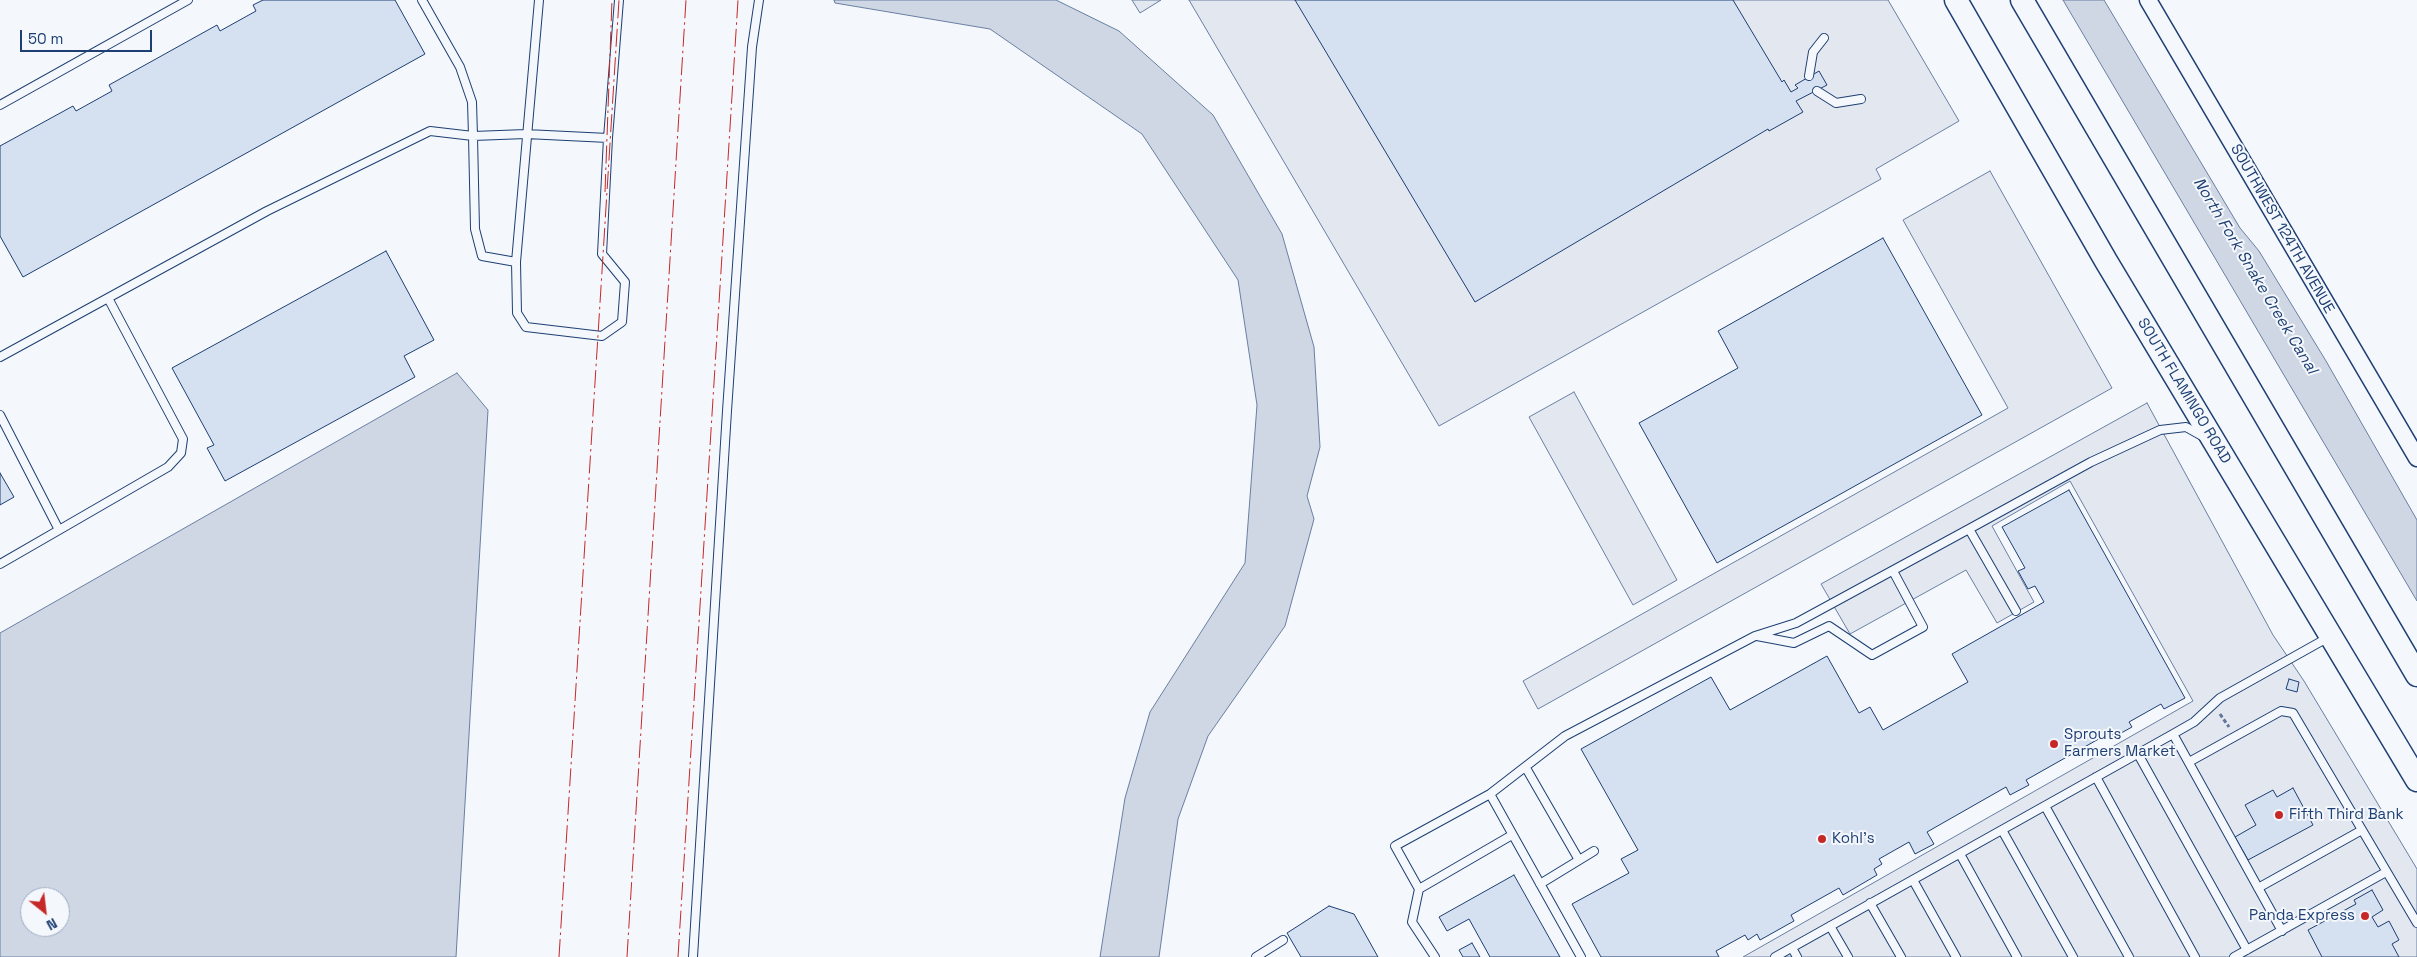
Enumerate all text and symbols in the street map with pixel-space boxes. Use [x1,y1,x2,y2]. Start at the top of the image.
scale bar [22,20,155,52]
text: 50 m [28,29,63,48]
street label: SOUTHWEST 124TH AVENUE [2226,141,2338,317]
water label: North Fork Snake Creek Canal [2189,174,2321,378]
street label: SOUTH FLAMINGO ROAD [2133,315,2235,467]
place label: Sprouts Farmers Market [2064,726,2176,761]
marker: Sprouts Farmers Market [2048,738,2060,750]
place label: Fifth Third Bank [2289,806,2403,824]
marker: Fifth Third Bank [2273,809,2285,821]
place label: Kohl's [1832,830,1875,848]
marker: Kohl's [1816,833,1828,845]
north arrow [20,887,70,937]
place label: Panda Express [2249,907,2355,925]
marker: Panda Express [2359,910,2371,922]
text: N [43,914,60,934]

